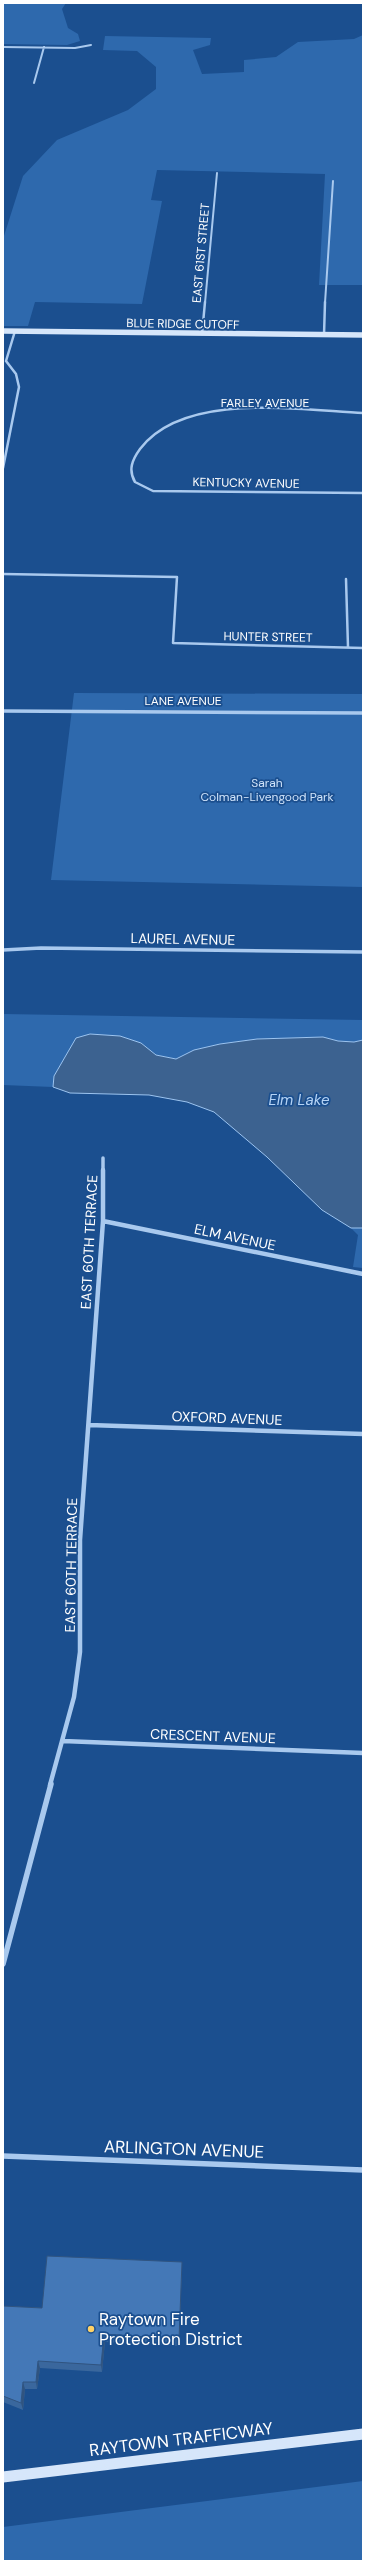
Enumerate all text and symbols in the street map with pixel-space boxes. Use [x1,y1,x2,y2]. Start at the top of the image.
street label: EAST 61ST STREET [189,202,213,304]
street label: BLUE RIDGE CUTOFF [126,315,240,333]
street label: FARLEY AVENUE [221,395,309,411]
street label: KENTUCKY AVENUE [192,474,300,492]
street label: HUNTER STREET [223,628,313,646]
street label: LANE AVENUE [144,693,222,709]
park label: Sarah Colman-Livengood Park [200,775,334,805]
street label: LAUREL AVENUE [130,929,236,949]
water label: Elm Lake [268,1090,330,1110]
street label: EAST 60TH TERRACE [76,1174,102,1310]
street label: ELM AVENUE [193,1220,277,1254]
street label: OXFORD AVENUE [171,1407,283,1429]
street label: EAST 60TH TERRACE [61,1497,81,1633]
street label: CRESCENT AVENUE [150,1725,276,1747]
street label: ARLINGTON AVENUE [103,2135,265,2163]
place label: Raytown Fire Protection District [99,2308,242,2350]
marker: Raytown Fire Protection District [86,2324,96,2334]
street label: RAYTOWN TRAFFICWAY [88,2417,274,2461]

